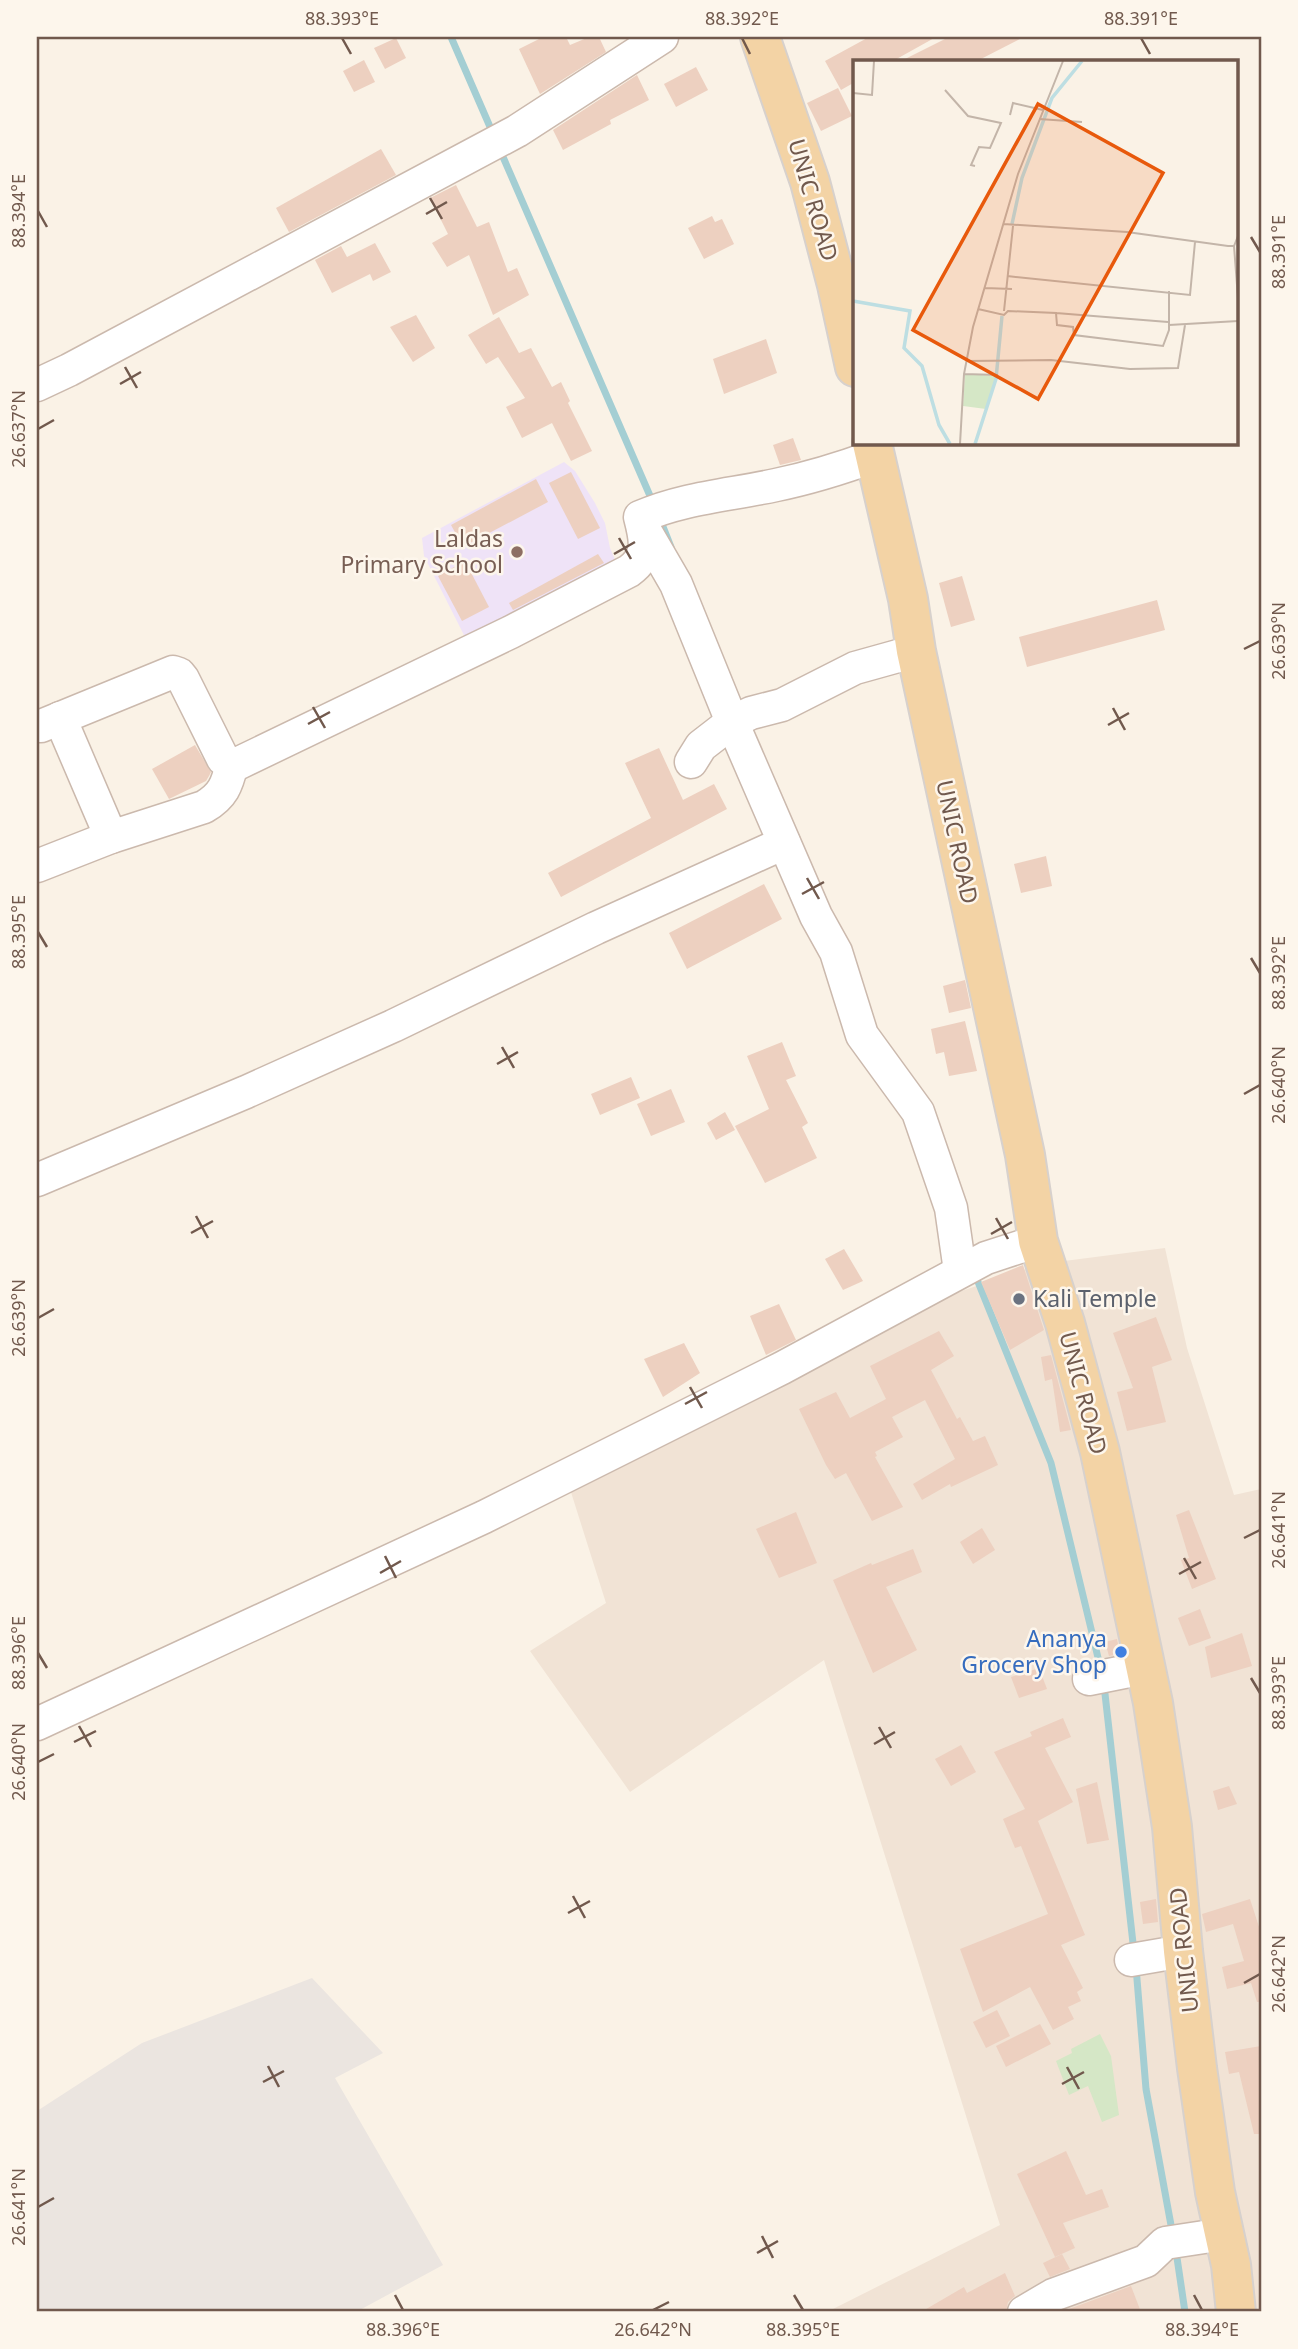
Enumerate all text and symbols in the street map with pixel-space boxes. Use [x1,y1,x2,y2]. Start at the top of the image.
text: 88.393°E [305,6,379,30]
text: 88.392°E [705,6,779,30]
text: 88.391°E [1104,6,1178,30]
inset map [853,60,1238,444]
street label: UNIC ROAD [781,135,847,265]
text: 88.394°E [6,174,30,248]
text: 88.391°E [1266,215,1290,289]
text: 26.637°N [6,390,30,468]
place label: Laldas Primary School [340,522,503,580]
marker: Laldas Primary School [509,544,525,560]
text: 26.639°N [1266,602,1290,680]
street label: UNIC ROAD [929,777,987,907]
text: 88.395°E [6,895,30,969]
text: 88.392°E [1266,936,1290,1010]
text: 26.640°N [1266,1046,1290,1124]
text: 26.639°N [6,1279,30,1357]
place label: Kali Temple [1033,1282,1157,1314]
marker: Kali Temple [1011,1291,1027,1307]
street label: UNIC ROAD [1052,1328,1116,1458]
text: 26.641°N [1266,1491,1290,1569]
text: 88.396°E [6,1616,30,1690]
place label: Ananya Grocery Shop [961,1622,1107,1680]
marker: Ananya Grocery Shop [1113,1644,1129,1660]
text: 88.393°E [1266,1656,1290,1730]
text: 26.640°N [6,1723,30,1801]
street label: UNIC ROAD [1161,1886,1205,2014]
text: 26.642°N [1266,1935,1290,2013]
text: 26.641°N [6,2168,30,2246]
text: 88.396°E [366,2317,440,2341]
text: 26.642°N [614,2317,692,2341]
text: 88.395°E [766,2317,840,2341]
text: 88.394°E [1165,2317,1239,2341]

